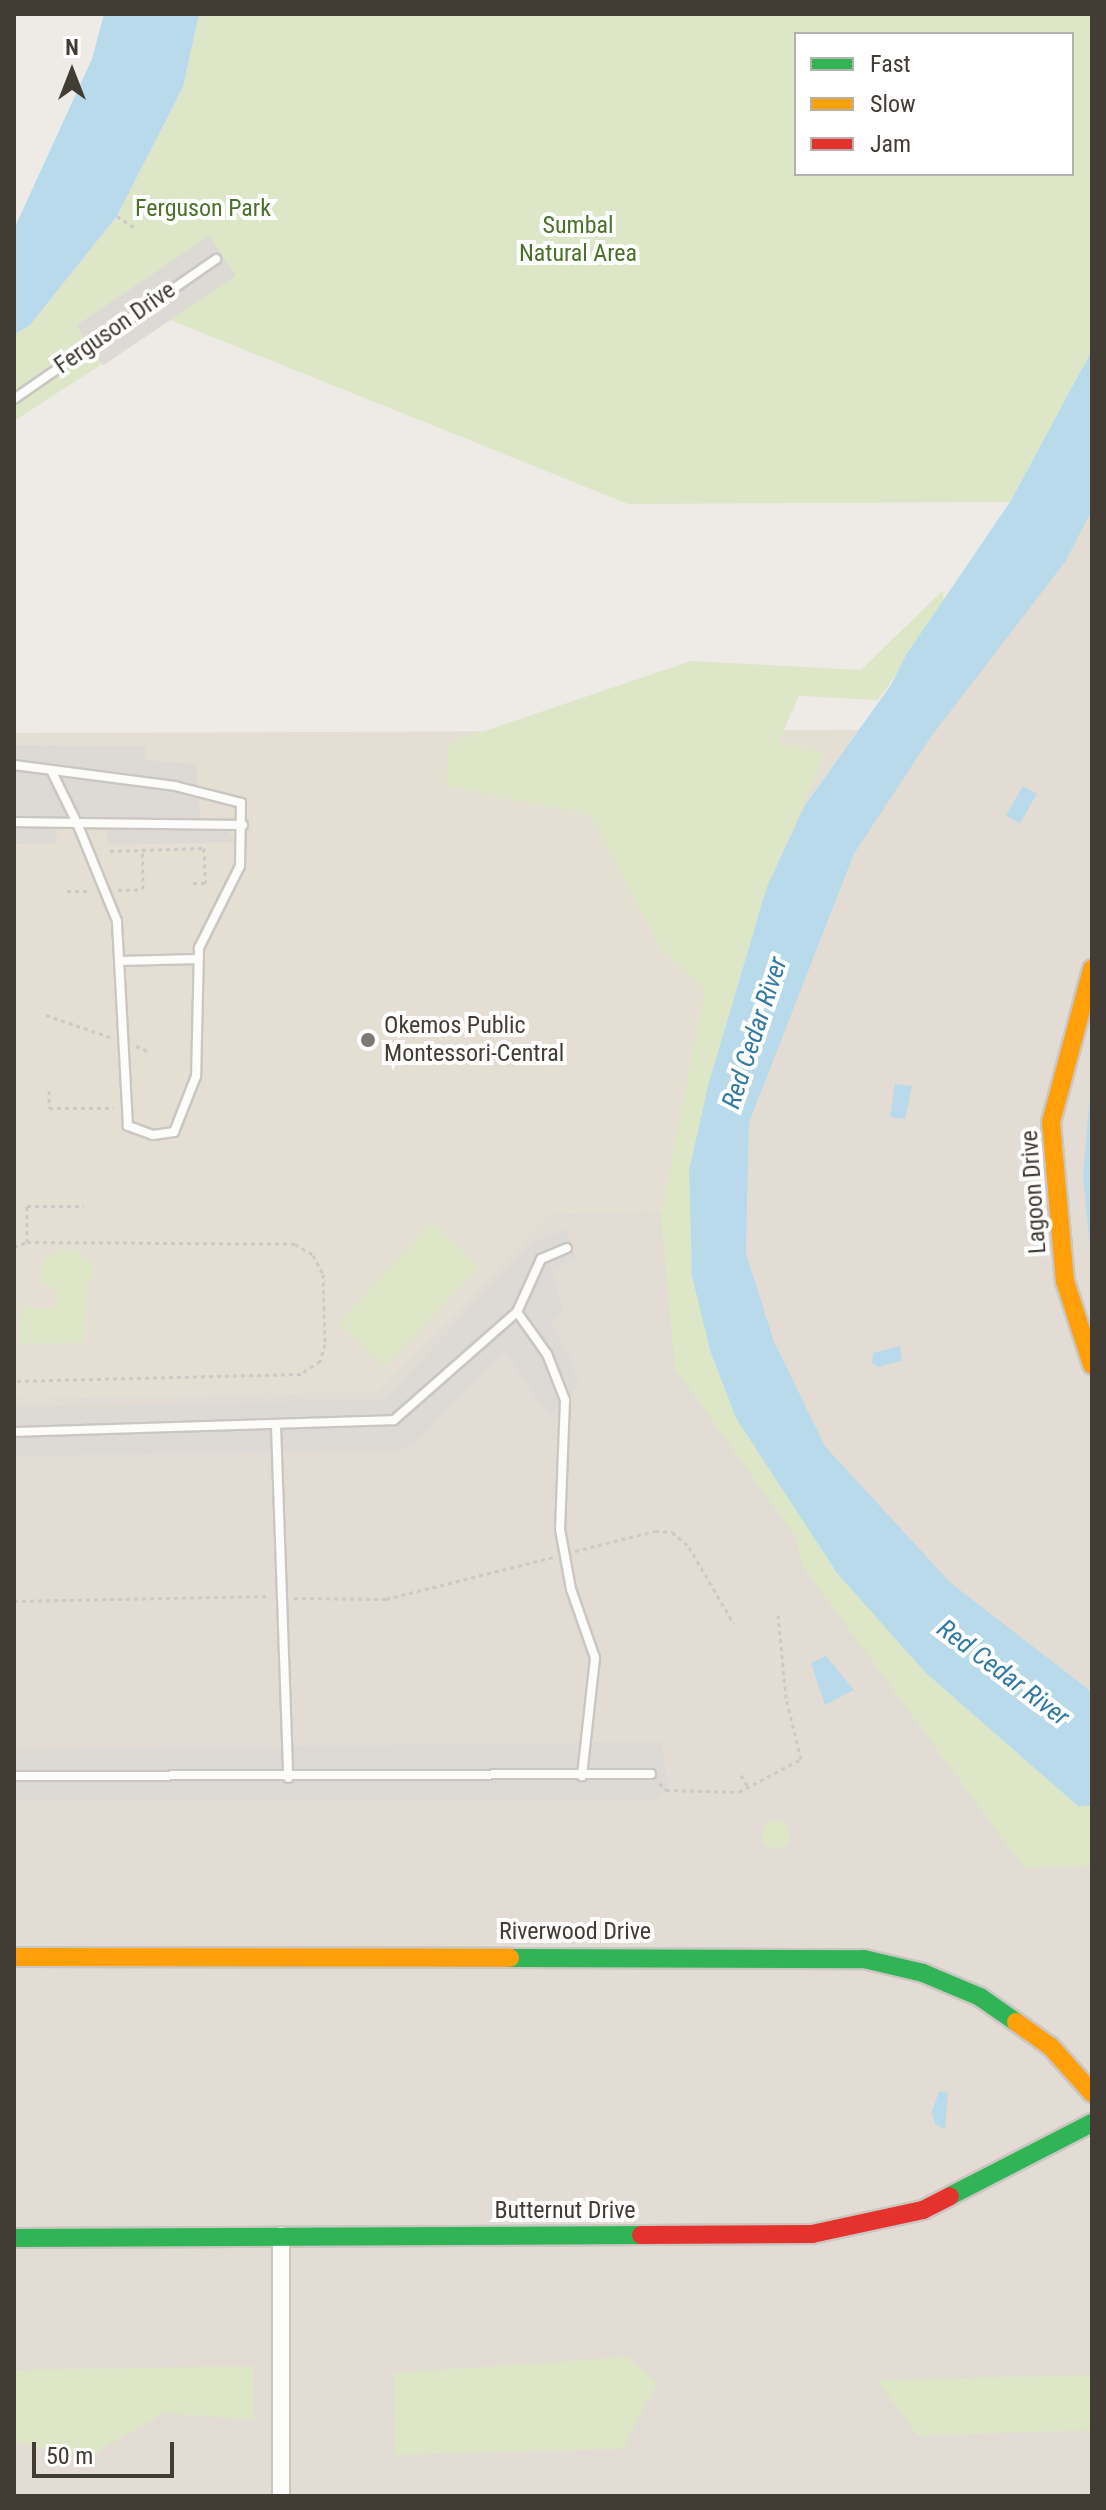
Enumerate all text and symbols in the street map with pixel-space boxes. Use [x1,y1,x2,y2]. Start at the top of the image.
north arrow [32,32,112,112]
legend [794,32,1074,176]
text: N [65,35,79,60]
text: Fast [870,50,911,78]
text: Slow [870,90,916,118]
text: Jam [870,130,911,158]
park label: Ferguson Park [135,195,271,223]
park label: Sumbal Natural Area [519,212,637,268]
street label: Ferguson Drive [49,276,181,380]
water label: Red Cedar River [716,953,794,1113]
place label: Okemos Public Montessori-Central [384,1012,564,1068]
marker: Okemos Public Montessori-Central [359,1031,377,1049]
street label: Lagoon Drive [1015,1129,1053,1255]
water label: Red Cedar River [931,1613,1075,1733]
street label: Riverwood Drive [499,1918,651,1946]
street label: Butternut Drive [494,2197,636,2225]
scale bar [36,2426,178,2476]
text: 50 m [46,2442,93,2470]

